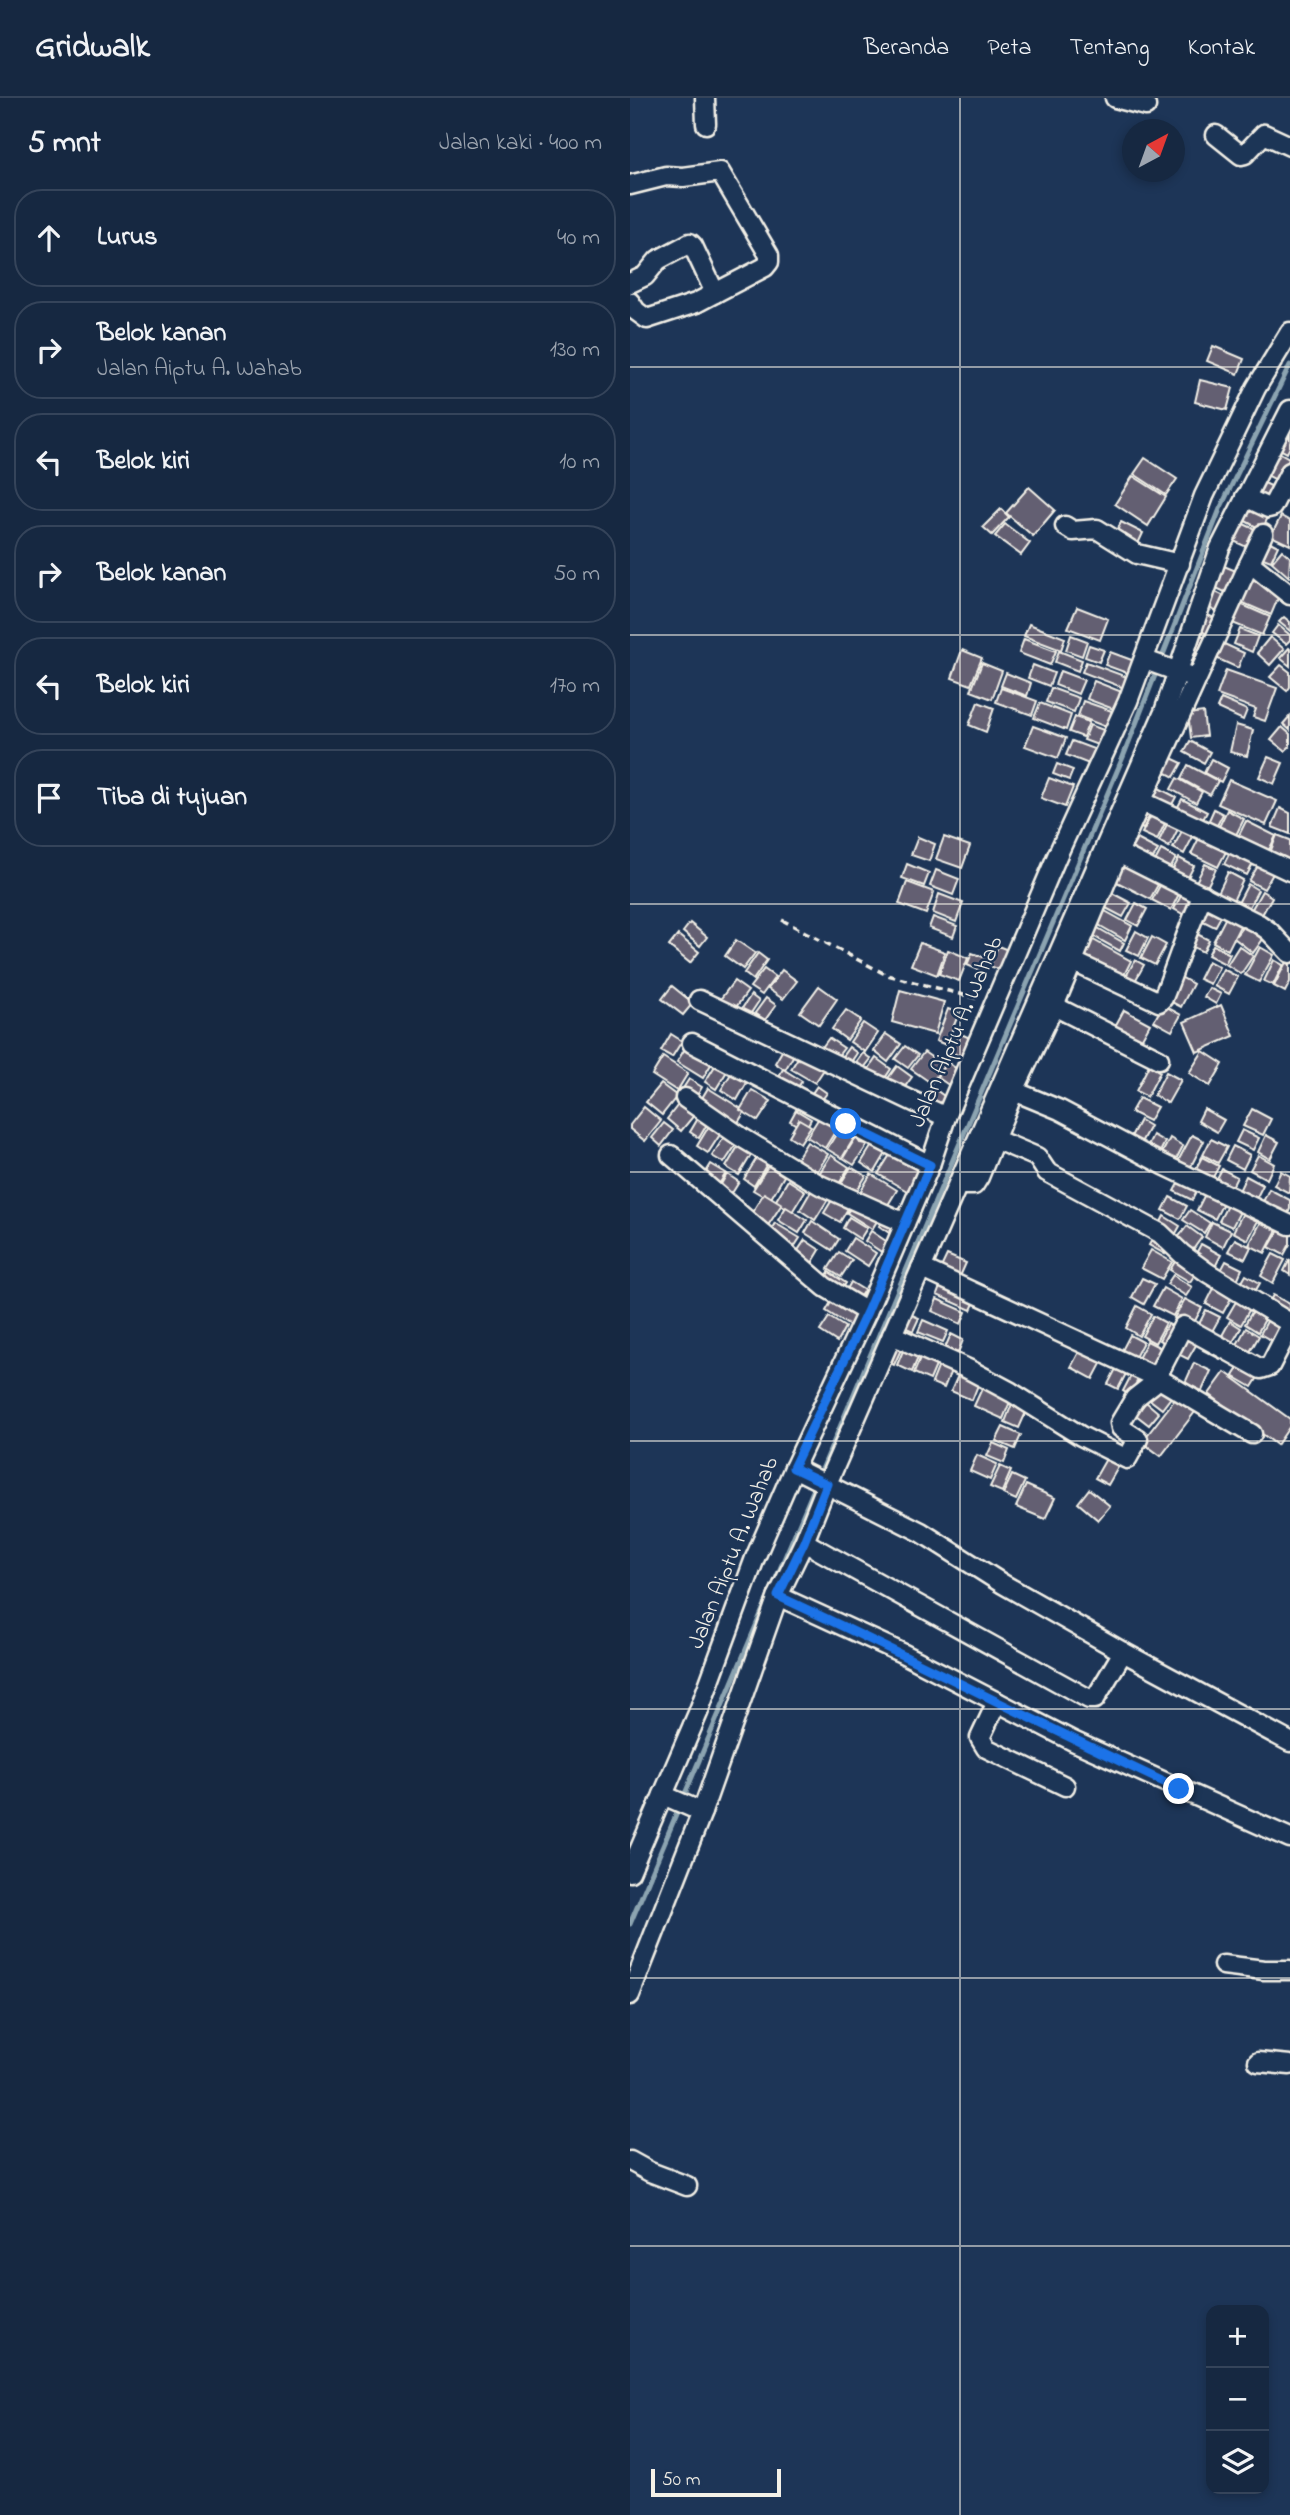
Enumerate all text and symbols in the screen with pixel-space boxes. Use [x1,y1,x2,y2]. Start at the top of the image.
text: Gridwalk [35,24,150,72]
text: Beranda [864,31,949,66]
text: Peta [987,31,1032,66]
text: Tentang [1070,31,1150,66]
text: Kontak [1188,31,1255,66]
north arrow [1122,119,1185,182]
text: 5 mnt [28,122,101,166]
text: Jalan kaki · 400 m [439,127,602,160]
icon: ahead [30,219,68,257]
text: Lurus [97,219,158,257]
text: 40 m [557,222,600,255]
text: Belok kanan [97,315,226,353]
icon: right [30,331,68,369]
text: 130 m [550,334,600,367]
text: Jalan Aiptu A. Wahab [97,353,302,386]
icon: left [30,443,68,481]
text: Belok kiri [97,443,190,481]
text: 10 m [559,446,600,479]
icon: right [30,555,68,593]
text: Belok kanan [97,555,226,593]
text: 50 m [553,558,600,591]
icon: left [30,667,68,705]
text: Belok kiri [97,667,190,705]
text: 170 m [550,670,600,703]
icon: arrive [30,779,68,817]
text: Tiba di tujuan [97,779,247,817]
street label: Jalan Aiptu A. Wahab [902,931,1012,1133]
route start [830,1108,861,1139]
street label: Jalan Aiptu A. Wahab [680,1452,788,1654]
route end [1163,1773,1194,1804]
map controls [1206,2305,1269,2494]
button: + [1206,2305,1269,2368]
button: − [1206,2368,1269,2431]
button: layers [1206,2431,1269,2494]
scale bar [651,2466,780,2498]
text: 50 m [662,2467,701,2494]

